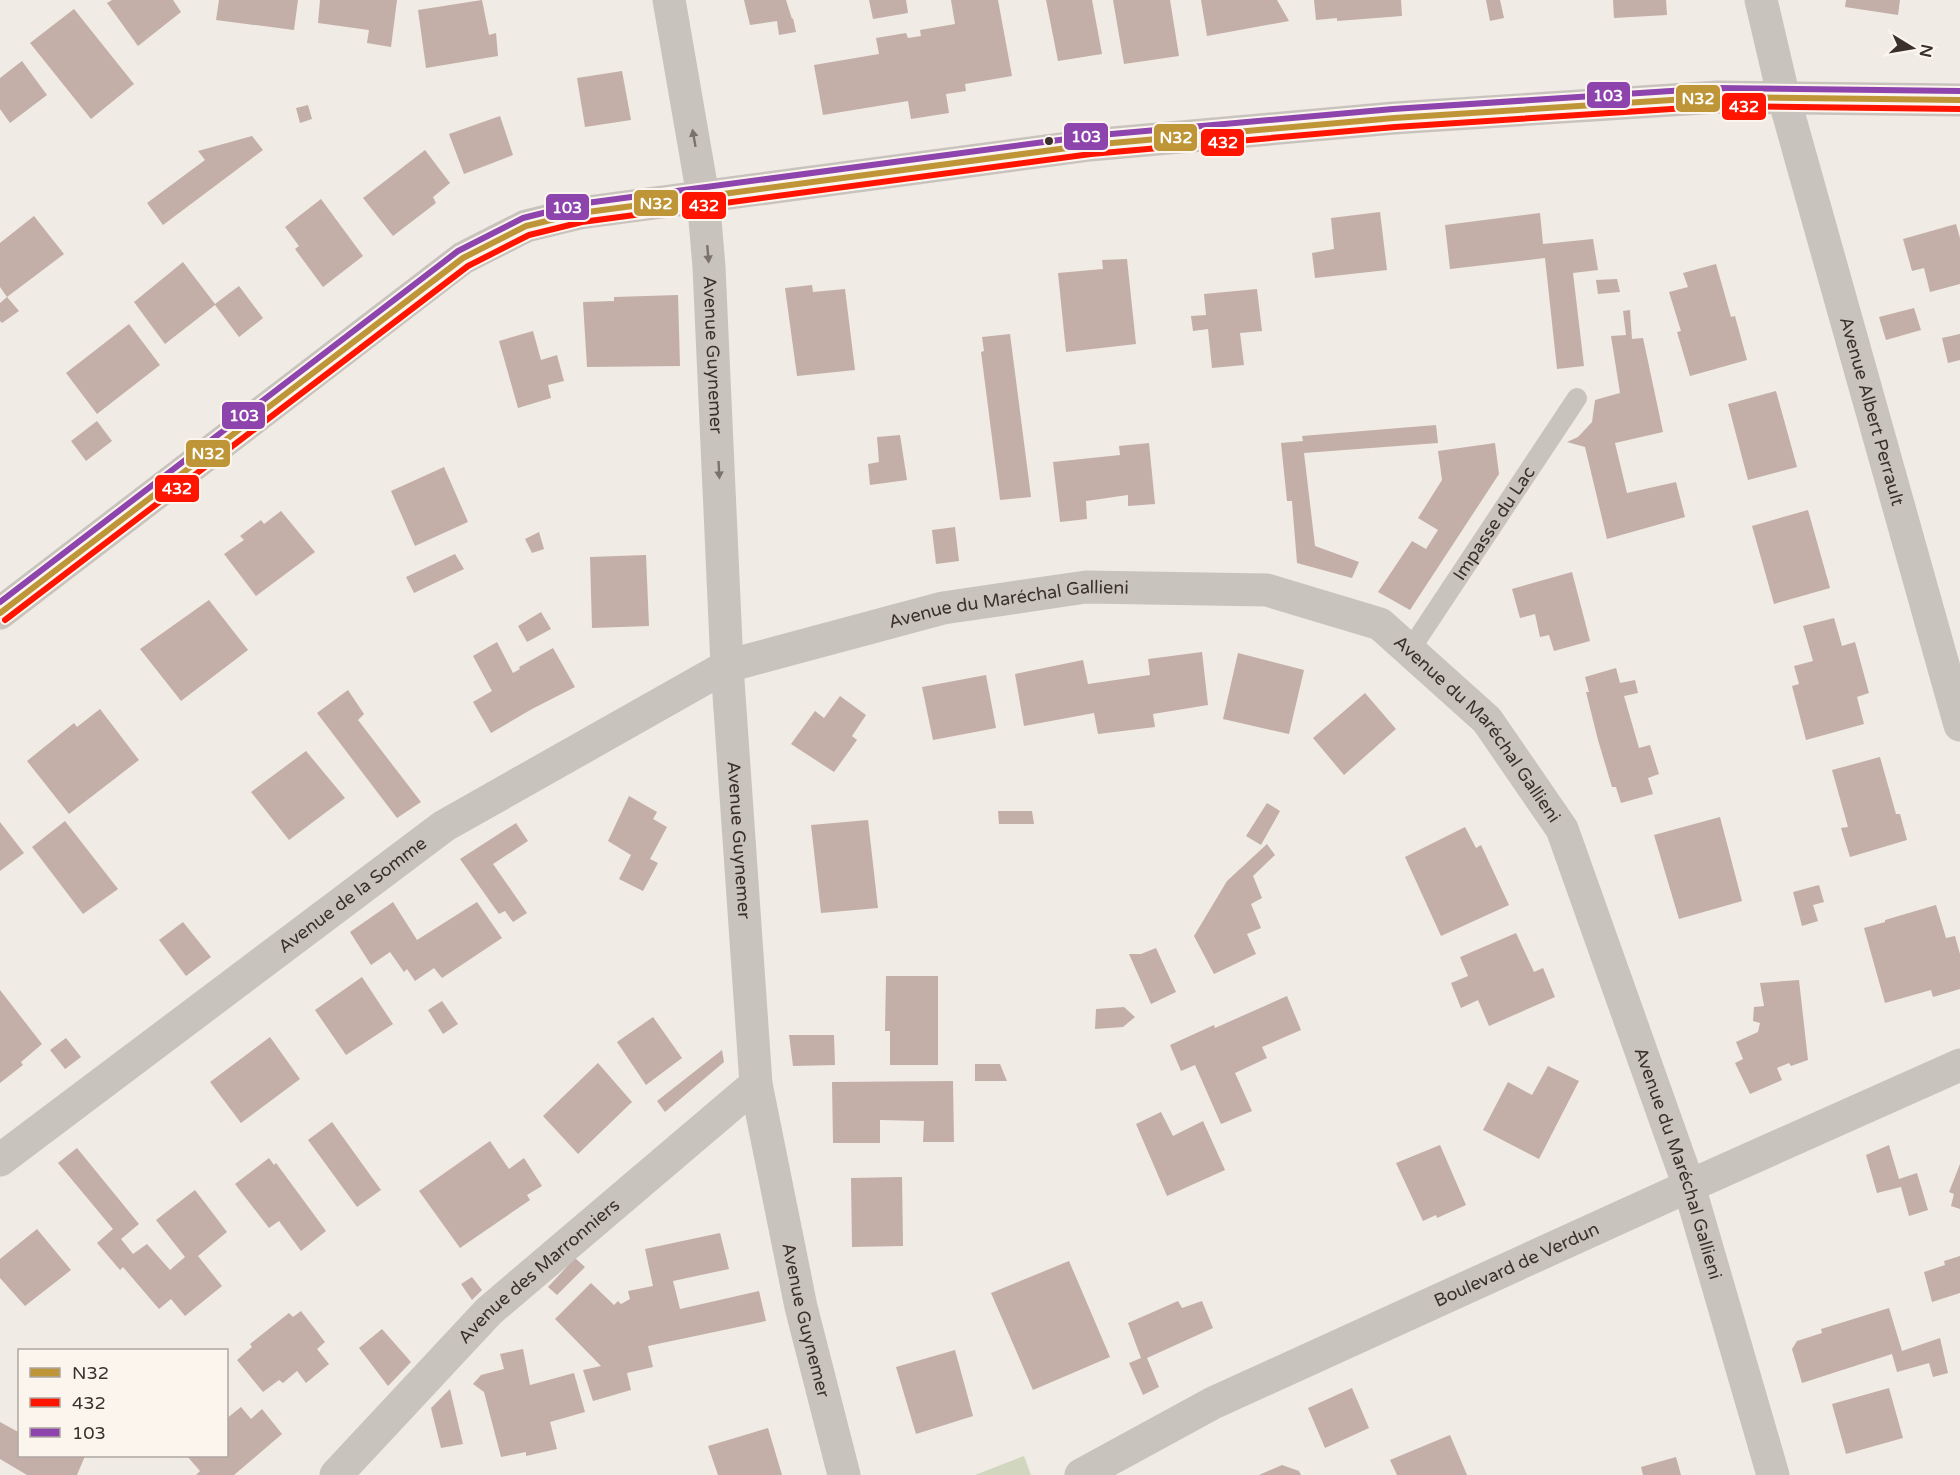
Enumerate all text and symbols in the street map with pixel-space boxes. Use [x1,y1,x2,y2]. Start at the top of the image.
north arrow [1882,18,1942,78]
text: N [1915,42,1937,59]
line badge: 103 [1586,81,1631,109]
line badge: N32 [1675,84,1721,113]
text: 103 [1593,86,1623,106]
text: N32 [1682,89,1714,109]
line badge: 432 [1721,92,1767,121]
text: 432 [1729,97,1759,117]
line badge: 103 [1063,122,1109,151]
line badge: N32 [1153,123,1198,152]
text: 103 [1071,127,1101,147]
text: N32 [1160,128,1192,148]
line badge: 432 [1200,128,1245,157]
one-way arrow [689,129,698,148]
text: 432 [1208,133,1238,153]
unlabelled marker [1043,135,1055,147]
line badge: N32 [633,189,679,217]
line badge: 432 [681,191,727,220]
line badge: 103 [545,193,590,221]
text: N32 [640,194,672,214]
text: 432 [689,196,719,216]
text: 103 [552,198,582,218]
one-way arrow [703,245,713,264]
street label: Avenue Guynemer [698,275,728,434]
street label: Avenue Albert Perrault [1835,314,1909,508]
line badge: 103 [221,401,266,430]
text: 103 [229,406,259,426]
line badge: N32 [185,439,231,468]
text: N32 [192,444,224,464]
one-way arrow [714,461,723,480]
street label: Impasse du Lac [1448,462,1540,584]
line badge: 432 [154,474,200,503]
text: 432 [162,479,192,499]
street label: Avenue du Maréchal Gallieni [886,576,1129,633]
street label: Avenue du Maréchal Gallieni [1389,631,1565,827]
street label: Avenue Guynemer [723,760,756,920]
street label: Avenue de la Somme [274,832,431,958]
street label: Avenue du Maréchal Gallieni [1630,1044,1727,1282]
street label: Avenue des Marronniers [453,1194,624,1348]
street label: Boulevard de Verdun [1431,1217,1603,1312]
street label: Avenue Guynemer [777,1241,835,1400]
legend [18,1349,228,1457]
text: N32 [72,1362,109,1384]
text: 432 [72,1392,106,1414]
text: 103 [72,1422,106,1444]

